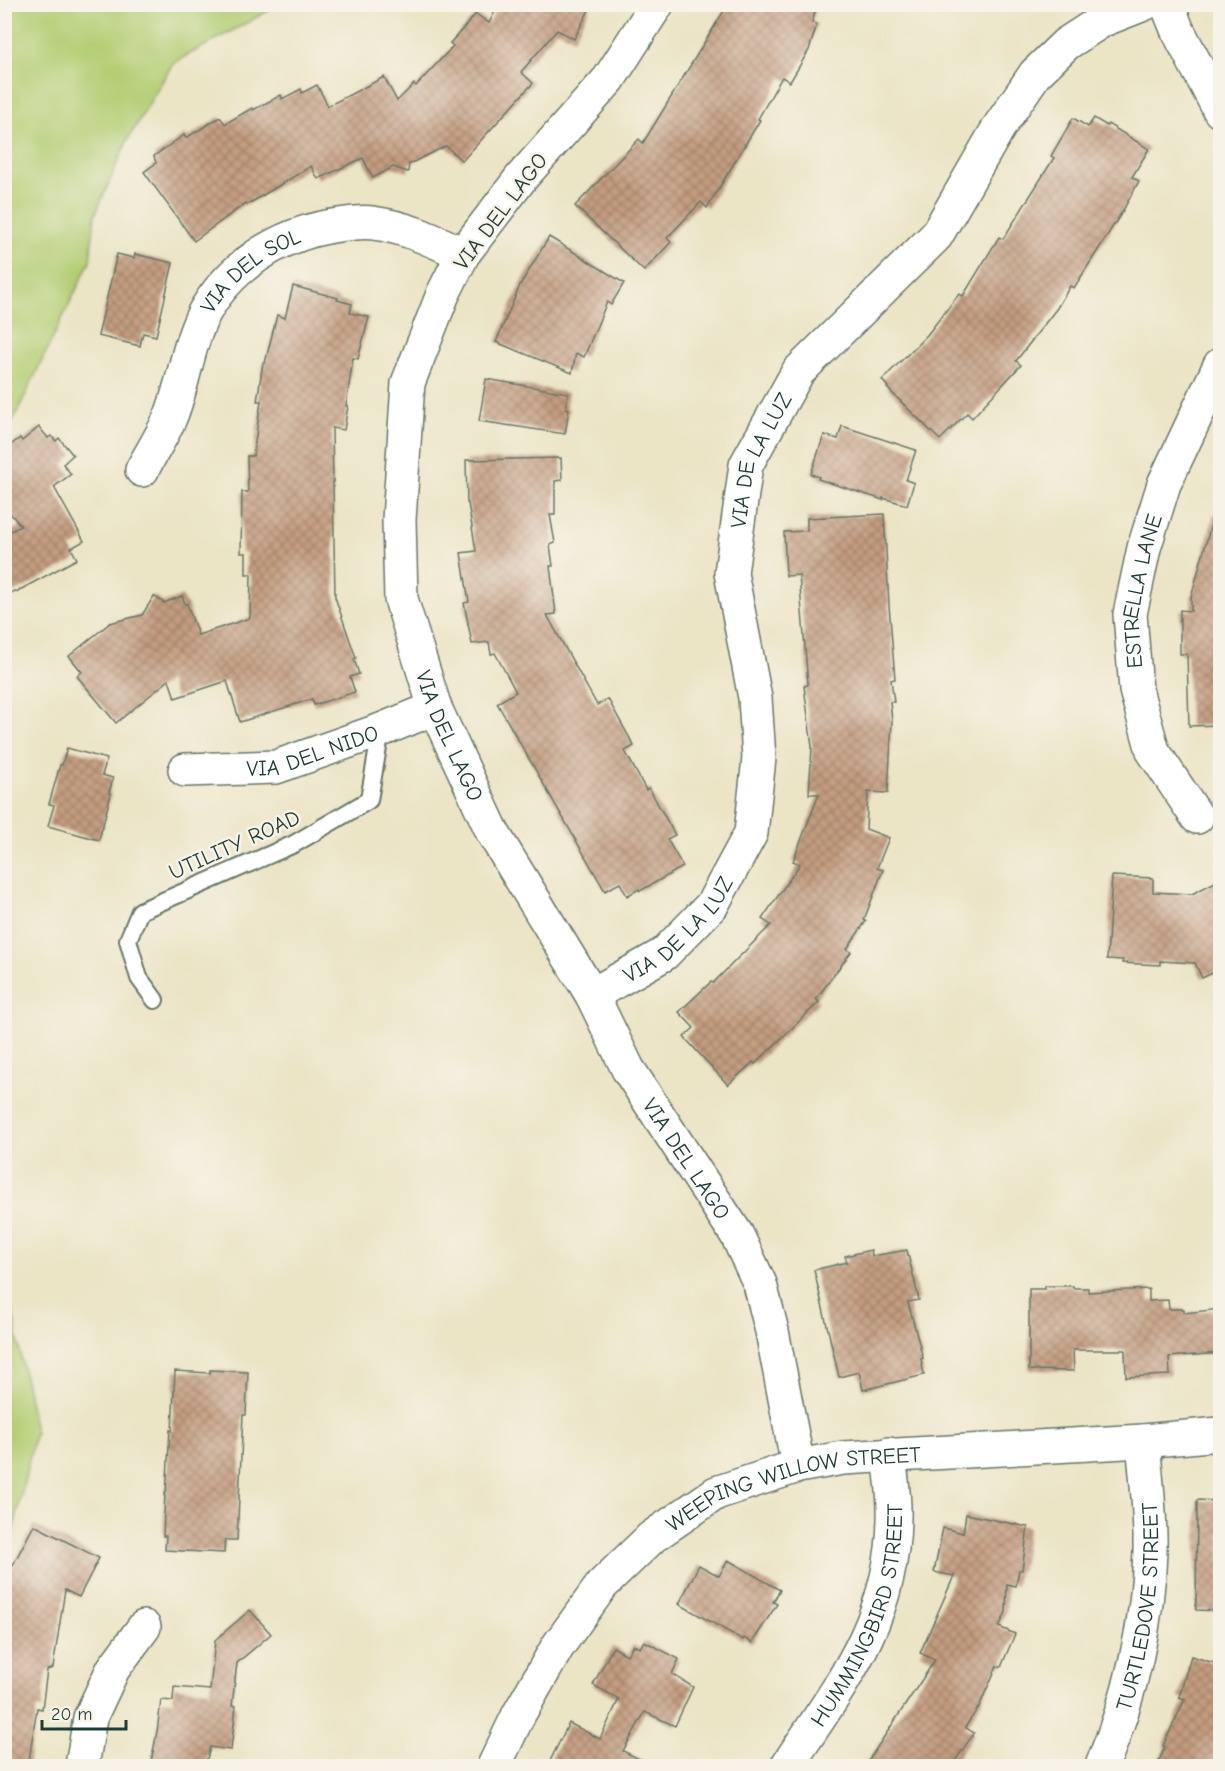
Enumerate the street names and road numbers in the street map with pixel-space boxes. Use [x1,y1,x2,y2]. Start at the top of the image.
street label: VIA DEL LAGO [448,148,553,275]
street label: VIA DEL SOL [195,223,304,318]
street label: VIA DE LA LUZ [725,388,798,530]
street label: ESTRELLA LANE [1117,511,1168,669]
street label: VIA DEL LAGO [410,667,488,805]
street label: VIA DEL NIDO [246,720,382,782]
street label: UTILITY ROAD [165,804,304,885]
street label: VIA DE LA LUZ [619,872,739,989]
street label: VIA DEL LAGO [637,1094,735,1225]
street label: WEEPING WILLOW STREET [661,1442,922,1538]
street label: TURTLEDOVE STREET [1111,1501,1164,1714]
street label: HUMMINGBIRD STREET [805,1503,908,1731]

